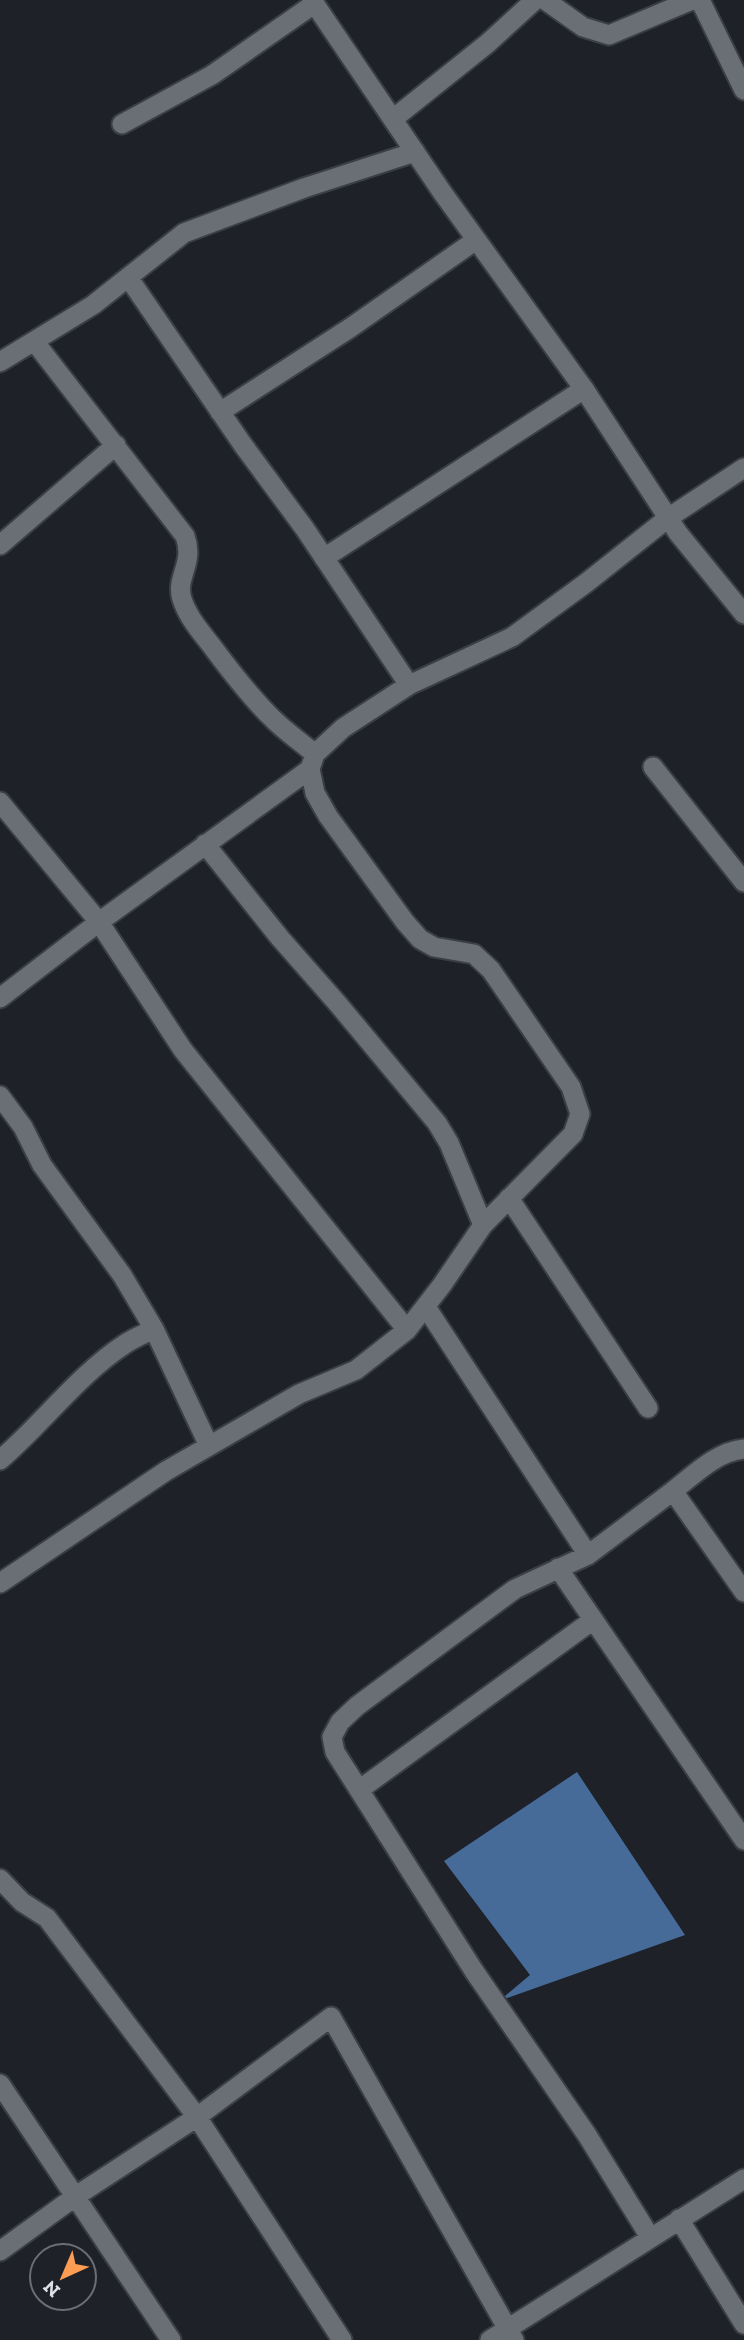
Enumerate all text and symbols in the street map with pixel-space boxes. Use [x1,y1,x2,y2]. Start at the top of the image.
north arrow [28,2242,98,2312]
text: N [38,2276,65,2302]

